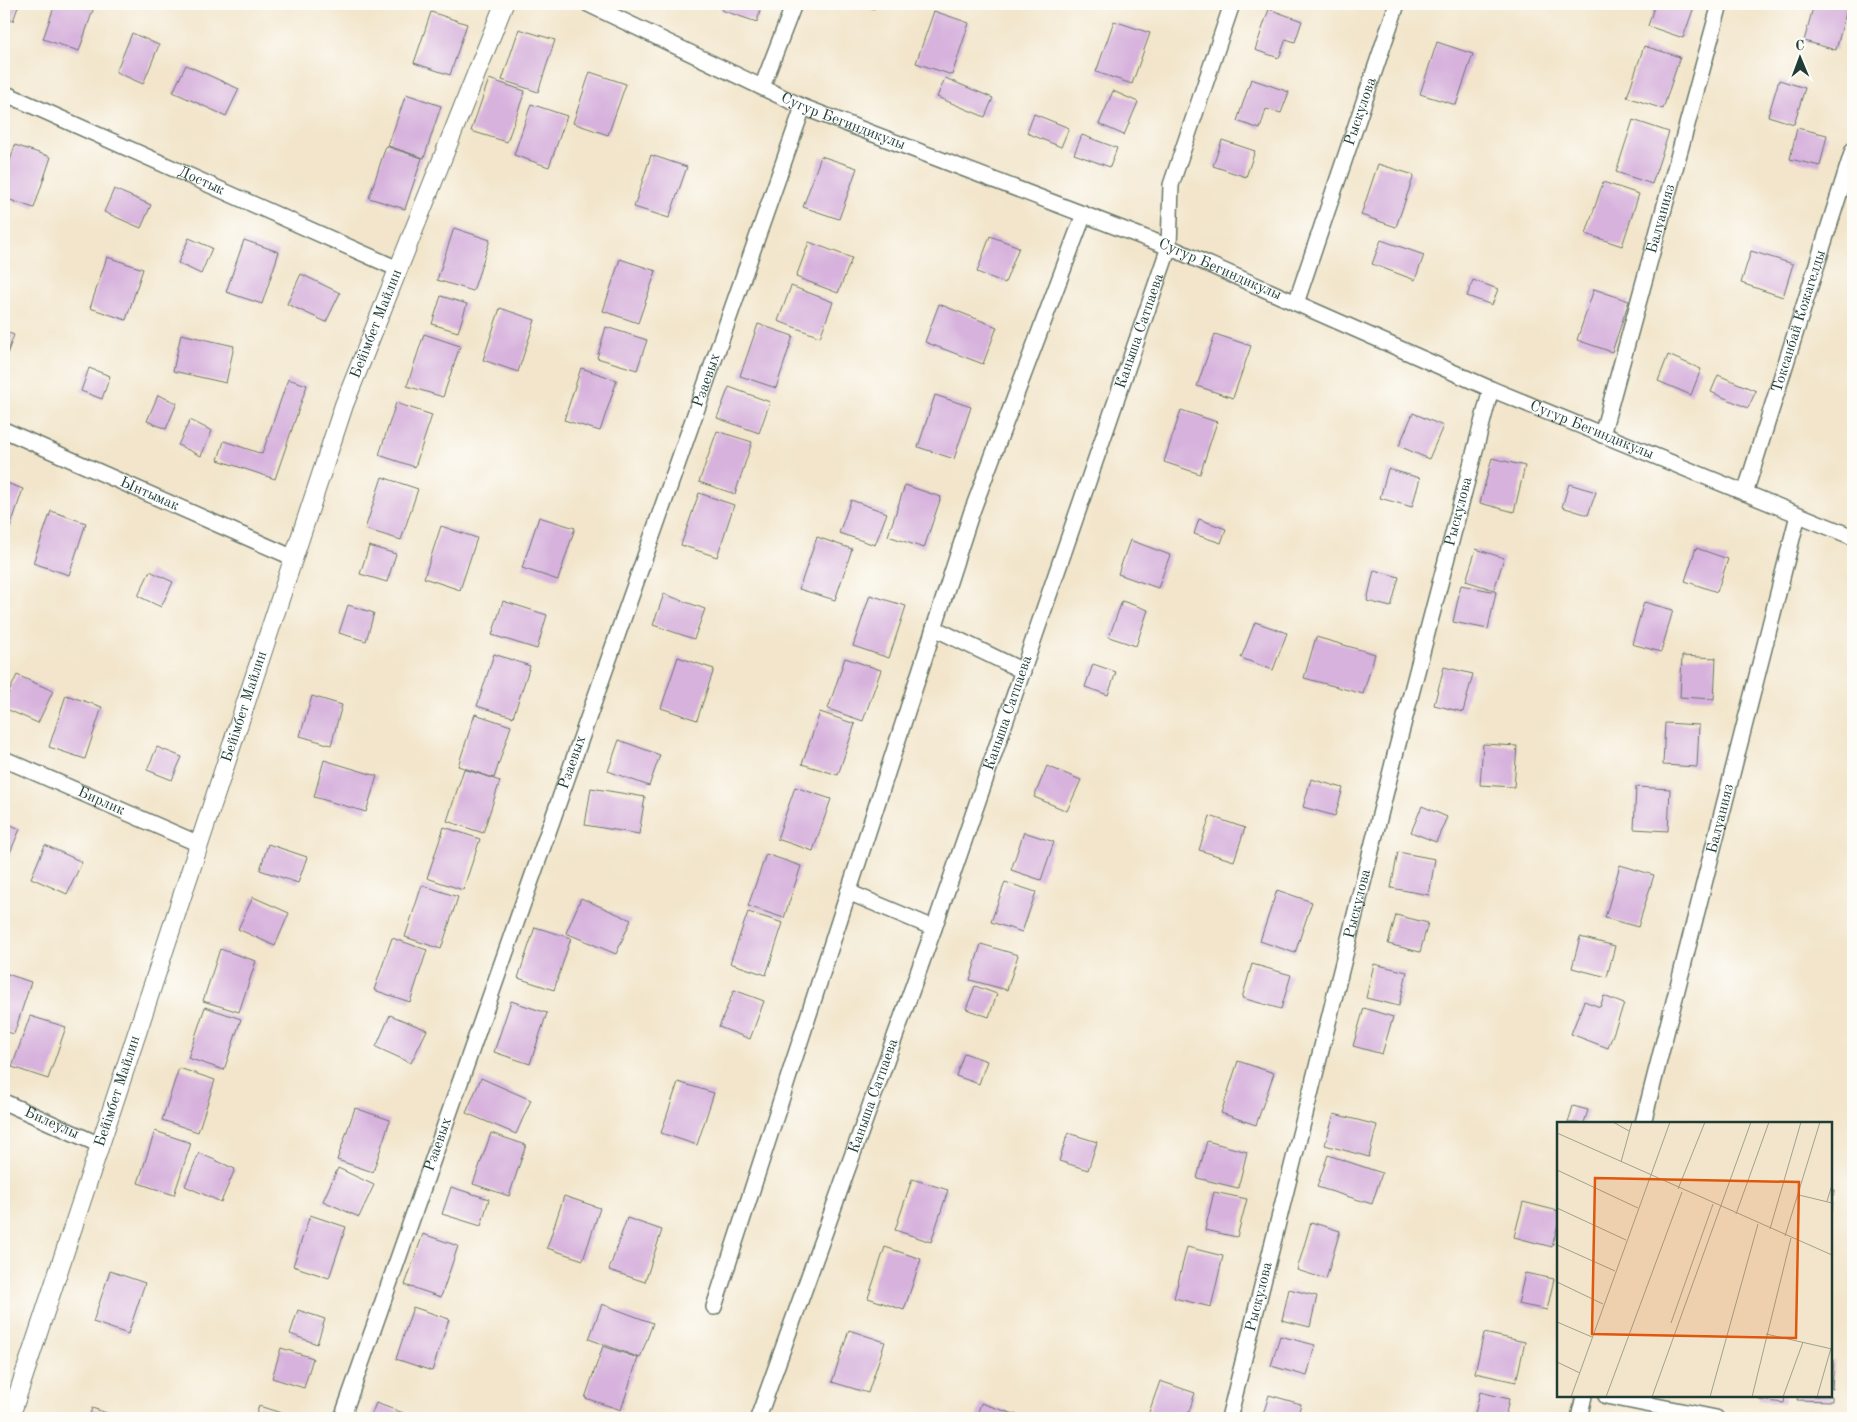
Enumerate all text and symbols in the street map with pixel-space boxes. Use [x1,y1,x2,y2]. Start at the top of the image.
north arrow [1774,32,1824,82]
text: С [1795,39,1805,53]
street label: Рыскулова [1342,75,1379,148]
street label: Сугур Бегиндикулы [778,90,907,153]
street label: Достык [176,164,227,198]
street label: Балуанияз [1645,183,1678,255]
street label: Сугур Бегиндикулы [1157,236,1284,303]
street label: Токсанбай Кожагелды [1770,248,1828,394]
street label: Бейімбет Майлин [348,267,405,380]
street label: Каныша Сатпаева [1113,271,1167,391]
street label: Рзаевых [691,351,723,409]
street label: Сугур Бегиндикулы [1528,398,1656,462]
street label: Ынтымак [118,475,182,514]
street label: Рыскулова [1443,475,1475,548]
street label: Бейімбет Майлин [219,649,270,764]
street label: Каныша Сатпаева [981,653,1035,773]
street label: Рзаевых [556,733,589,791]
street label: Балуанияз [1705,782,1737,855]
street label: Бирлик [75,785,127,818]
street label: Рыскулова [1342,867,1374,940]
street label: Бейімбет Майлин [92,1034,143,1149]
street label: Каныша Сатпаева [846,1036,901,1155]
street label: Билеулы [22,1105,81,1142]
street label: Рзаевых [422,1115,455,1173]
inset map [1557,1122,1832,1397]
street label: Рыскулова [1243,1260,1275,1333]

